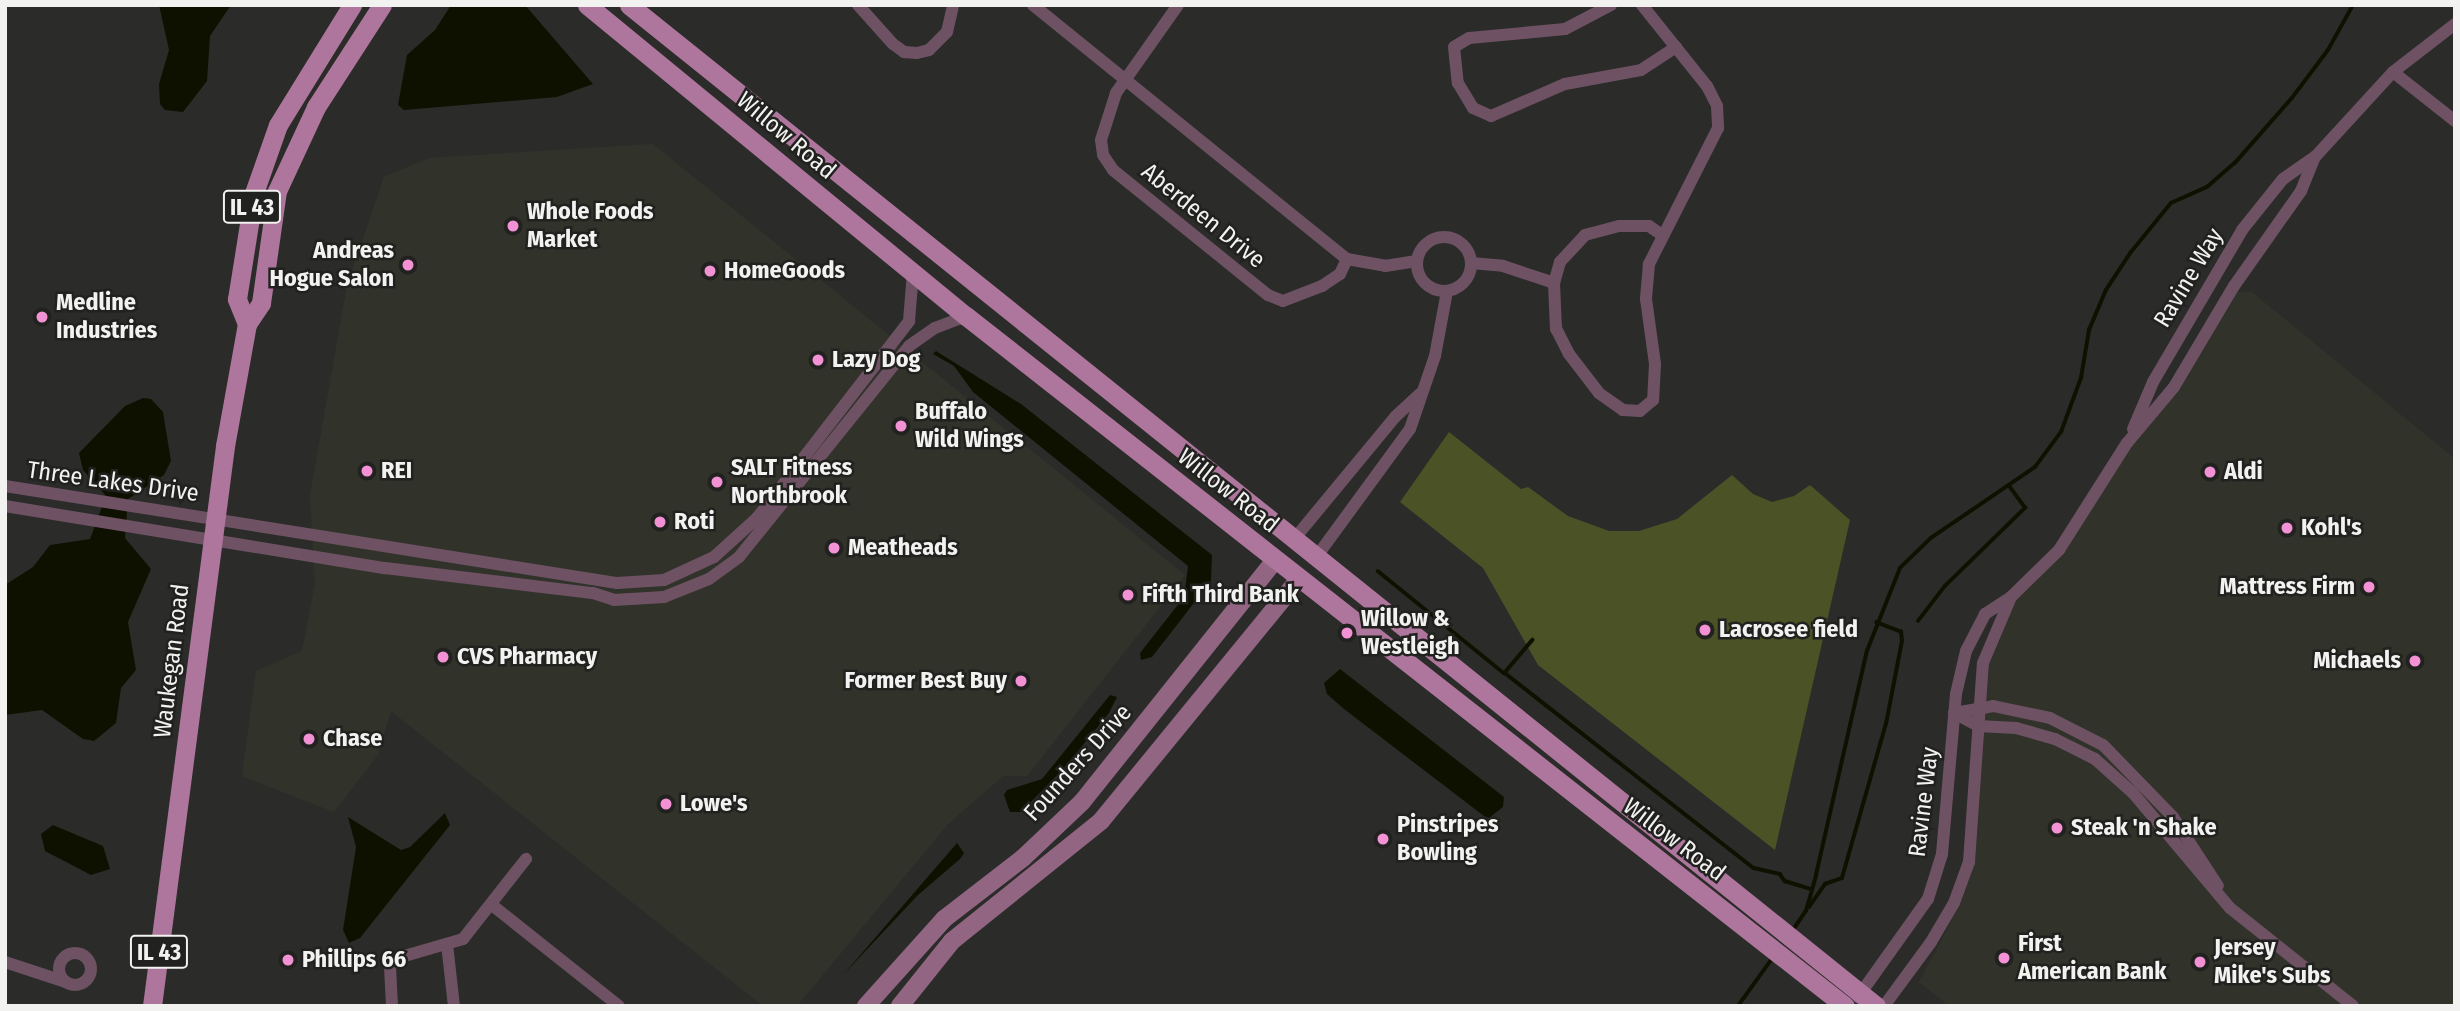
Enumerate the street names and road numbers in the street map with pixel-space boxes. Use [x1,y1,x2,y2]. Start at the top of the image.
street label: Willow Road [731,86,841,186]
street label: Aberdeen Drive [1135,157,1271,275]
road number: IL 43 [222,188,282,227]
street label: Ravine Way [2148,223,2230,333]
street label: Willow Road [1172,443,1284,539]
street label: Three Lakes Drive [26,456,200,508]
street label: Waukegan Road [148,582,196,740]
street label: Founders Drive [1018,699,1138,827]
street label: Ravine Way [1903,745,1945,859]
street label: Willow Road [1617,792,1731,888]
road number: IL 43 [129,932,189,972]

